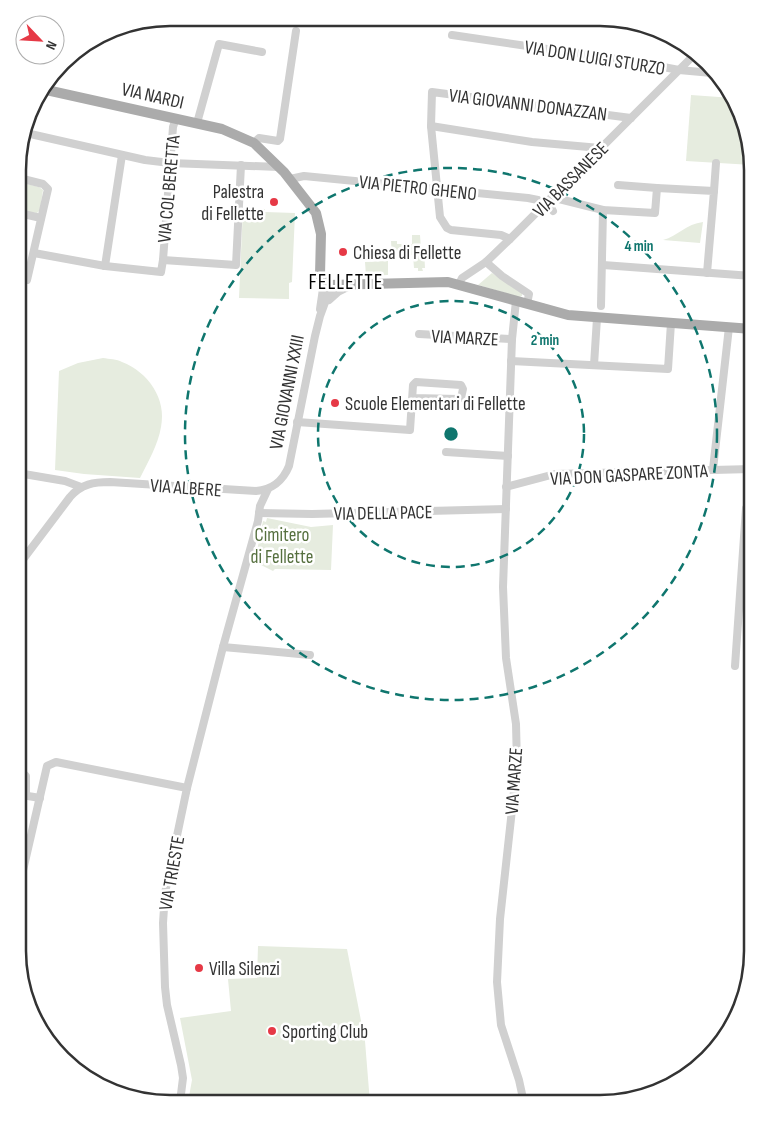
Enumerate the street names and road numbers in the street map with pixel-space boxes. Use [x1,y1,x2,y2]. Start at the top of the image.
street label: VIA DON LUIGI STURZO [523,36,667,81]
street label: VIA NARDI [119,78,186,115]
street label: VIA GIOVANNI DONAZZAN [448,84,608,127]
street label: VIA COL BERETTA [153,134,186,244]
street label: VIA BASSANESE [528,137,614,223]
street label: VIA PIETRO GHENO [358,171,478,206]
street label: VIA MARZE [431,325,499,352]
street label: VIA GIOVANNI XXIII [265,333,310,452]
street label: VIA DON GASPARE ZONTA [550,460,709,491]
street label: VIA ALBERE [149,475,222,502]
street label: VIA DELLA PACE [333,501,433,526]
street label: VIA MARZE [501,747,528,816]
street label: VIA TRIESTE [155,834,190,912]

